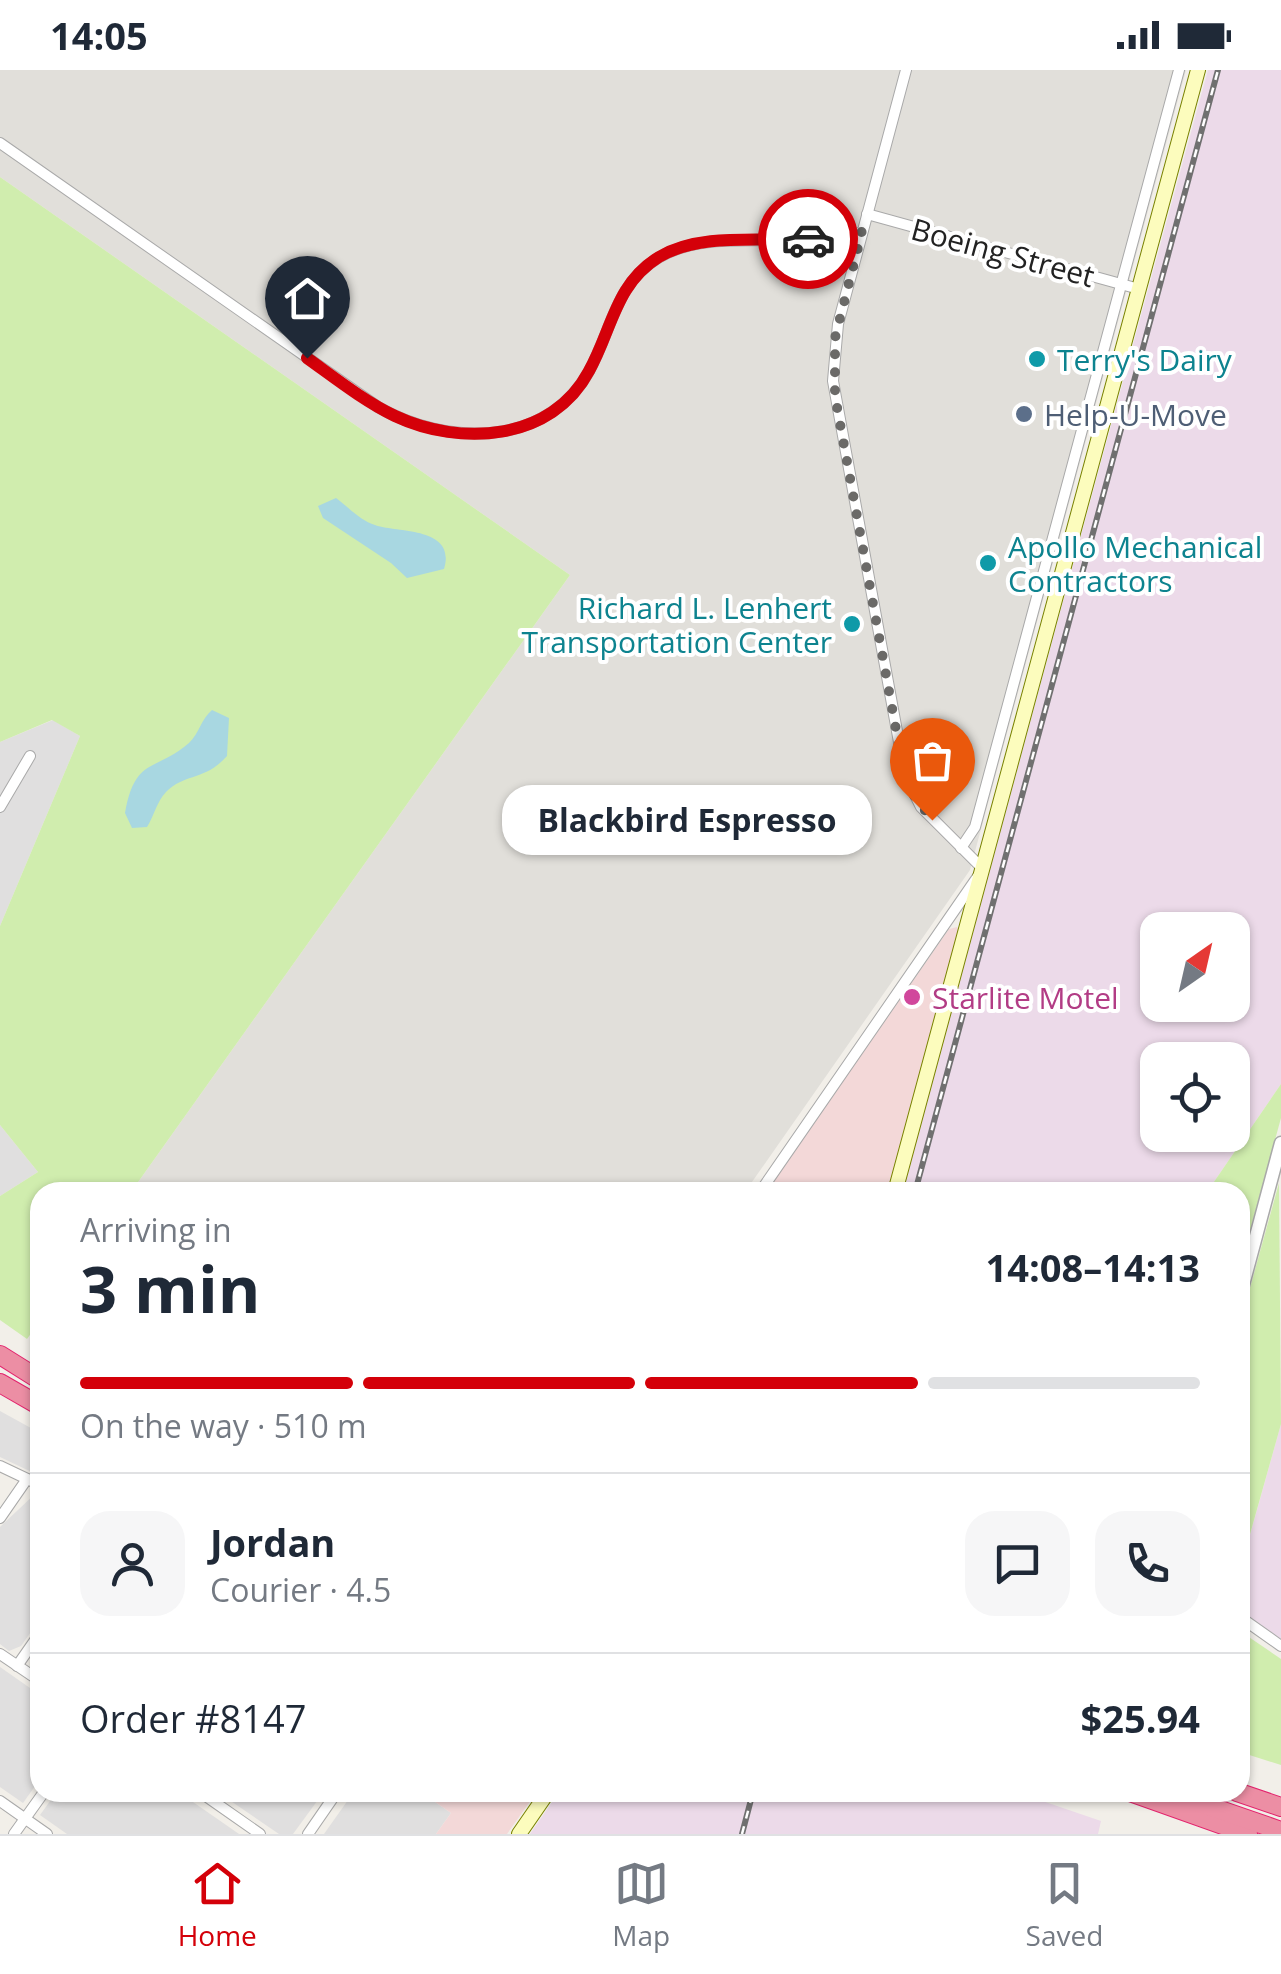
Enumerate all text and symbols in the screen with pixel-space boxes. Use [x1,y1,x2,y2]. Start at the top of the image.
text: 14:05 [50,9,148,61]
courier [758,189,858,289]
street label: Boeing Street [907,208,1099,296]
icon: car [781,212,836,267]
pin [265,256,350,359]
icon: home [280,271,335,326]
place label: Terry's Dairy [1057,339,1233,380]
marker: Terry's Dairy [1026,348,1048,370]
place label: Help-U-Move [1044,394,1227,435]
marker: Help-U-Move [1013,403,1035,425]
place label: Apollo Mechanical Contractors [1008,526,1262,601]
marker: Apollo Mechanical Contractors [977,552,999,574]
place label: Richard L. Lenhert Transportation Center [521,587,832,662]
marker: Richard L. Lenhert Transportation Center [841,613,863,635]
pin [890,718,975,821]
icon: bag [905,733,960,788]
callout: Blackbird Espresso [502,785,872,855]
text: Blackbird Espresso [537,798,837,841]
north arrow [1140,912,1250,1022]
map controls [1140,912,1250,1152]
place label: Starlite Motel [932,977,1119,1018]
marker: Starlite Motel [901,986,923,1008]
button: locate [1140,1042,1250,1152]
text: Arriving in [80,1208,232,1251]
text: 14:08–14:13 [986,1241,1200,1293]
text: 3 min [80,1244,260,1332]
text: On the way · 510 m [80,1404,367,1447]
button: person [80,1511,185,1616]
button: chat [965,1511,1070,1616]
button: phone [1095,1511,1200,1616]
text: Jordan [210,1516,335,1568]
text: Courier · 4.5 [210,1568,391,1611]
text: Order #8147 [80,1692,307,1744]
text: $25.94 [1081,1692,1200,1744]
tab: Home [178,1856,257,1954]
tab: Map [612,1856,670,1954]
tab: Saved [1026,1856,1103,1954]

